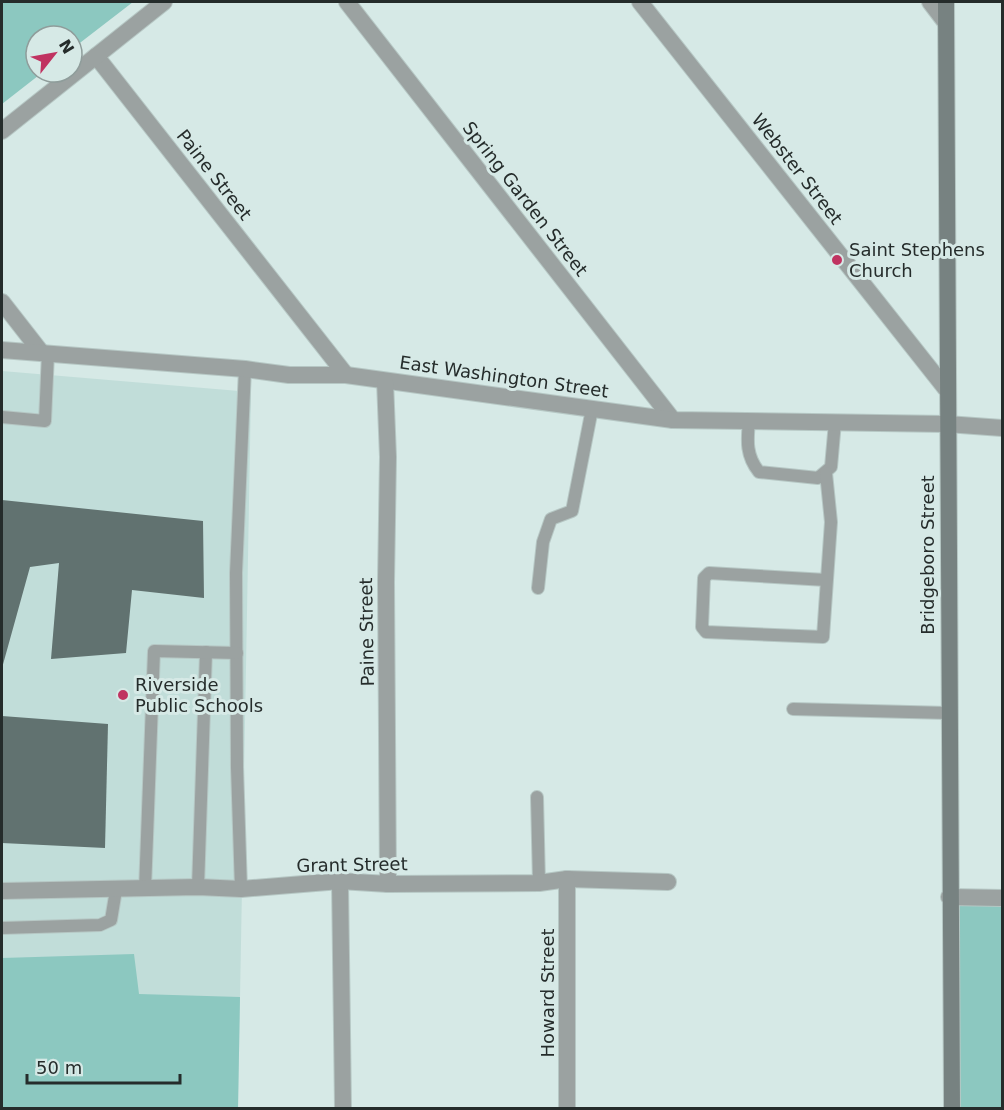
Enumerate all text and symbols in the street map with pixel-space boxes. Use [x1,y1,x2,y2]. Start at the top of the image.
north arrow [24,24,84,84]
text: N [55,36,78,57]
street label: Webster Street [748,109,847,228]
street label: Spring Garden Street [459,117,592,280]
street label: Paine Street [173,125,256,224]
place label: Saint Stephens Church [849,239,985,281]
marker: Saint Stephens Church [830,253,844,267]
street label: East Washington Street [398,351,610,402]
street label: Bridgeboro Street [917,475,938,635]
street label: Paine Street [355,577,378,687]
place label: Riverside Public Schools [135,674,263,716]
marker: Riverside Public Schools [116,688,130,702]
street label: Grant Street [296,853,408,876]
street label: Howard Street [537,928,558,1058]
scale bar [27,1047,180,1085]
text: 50 m [36,1057,82,1078]

